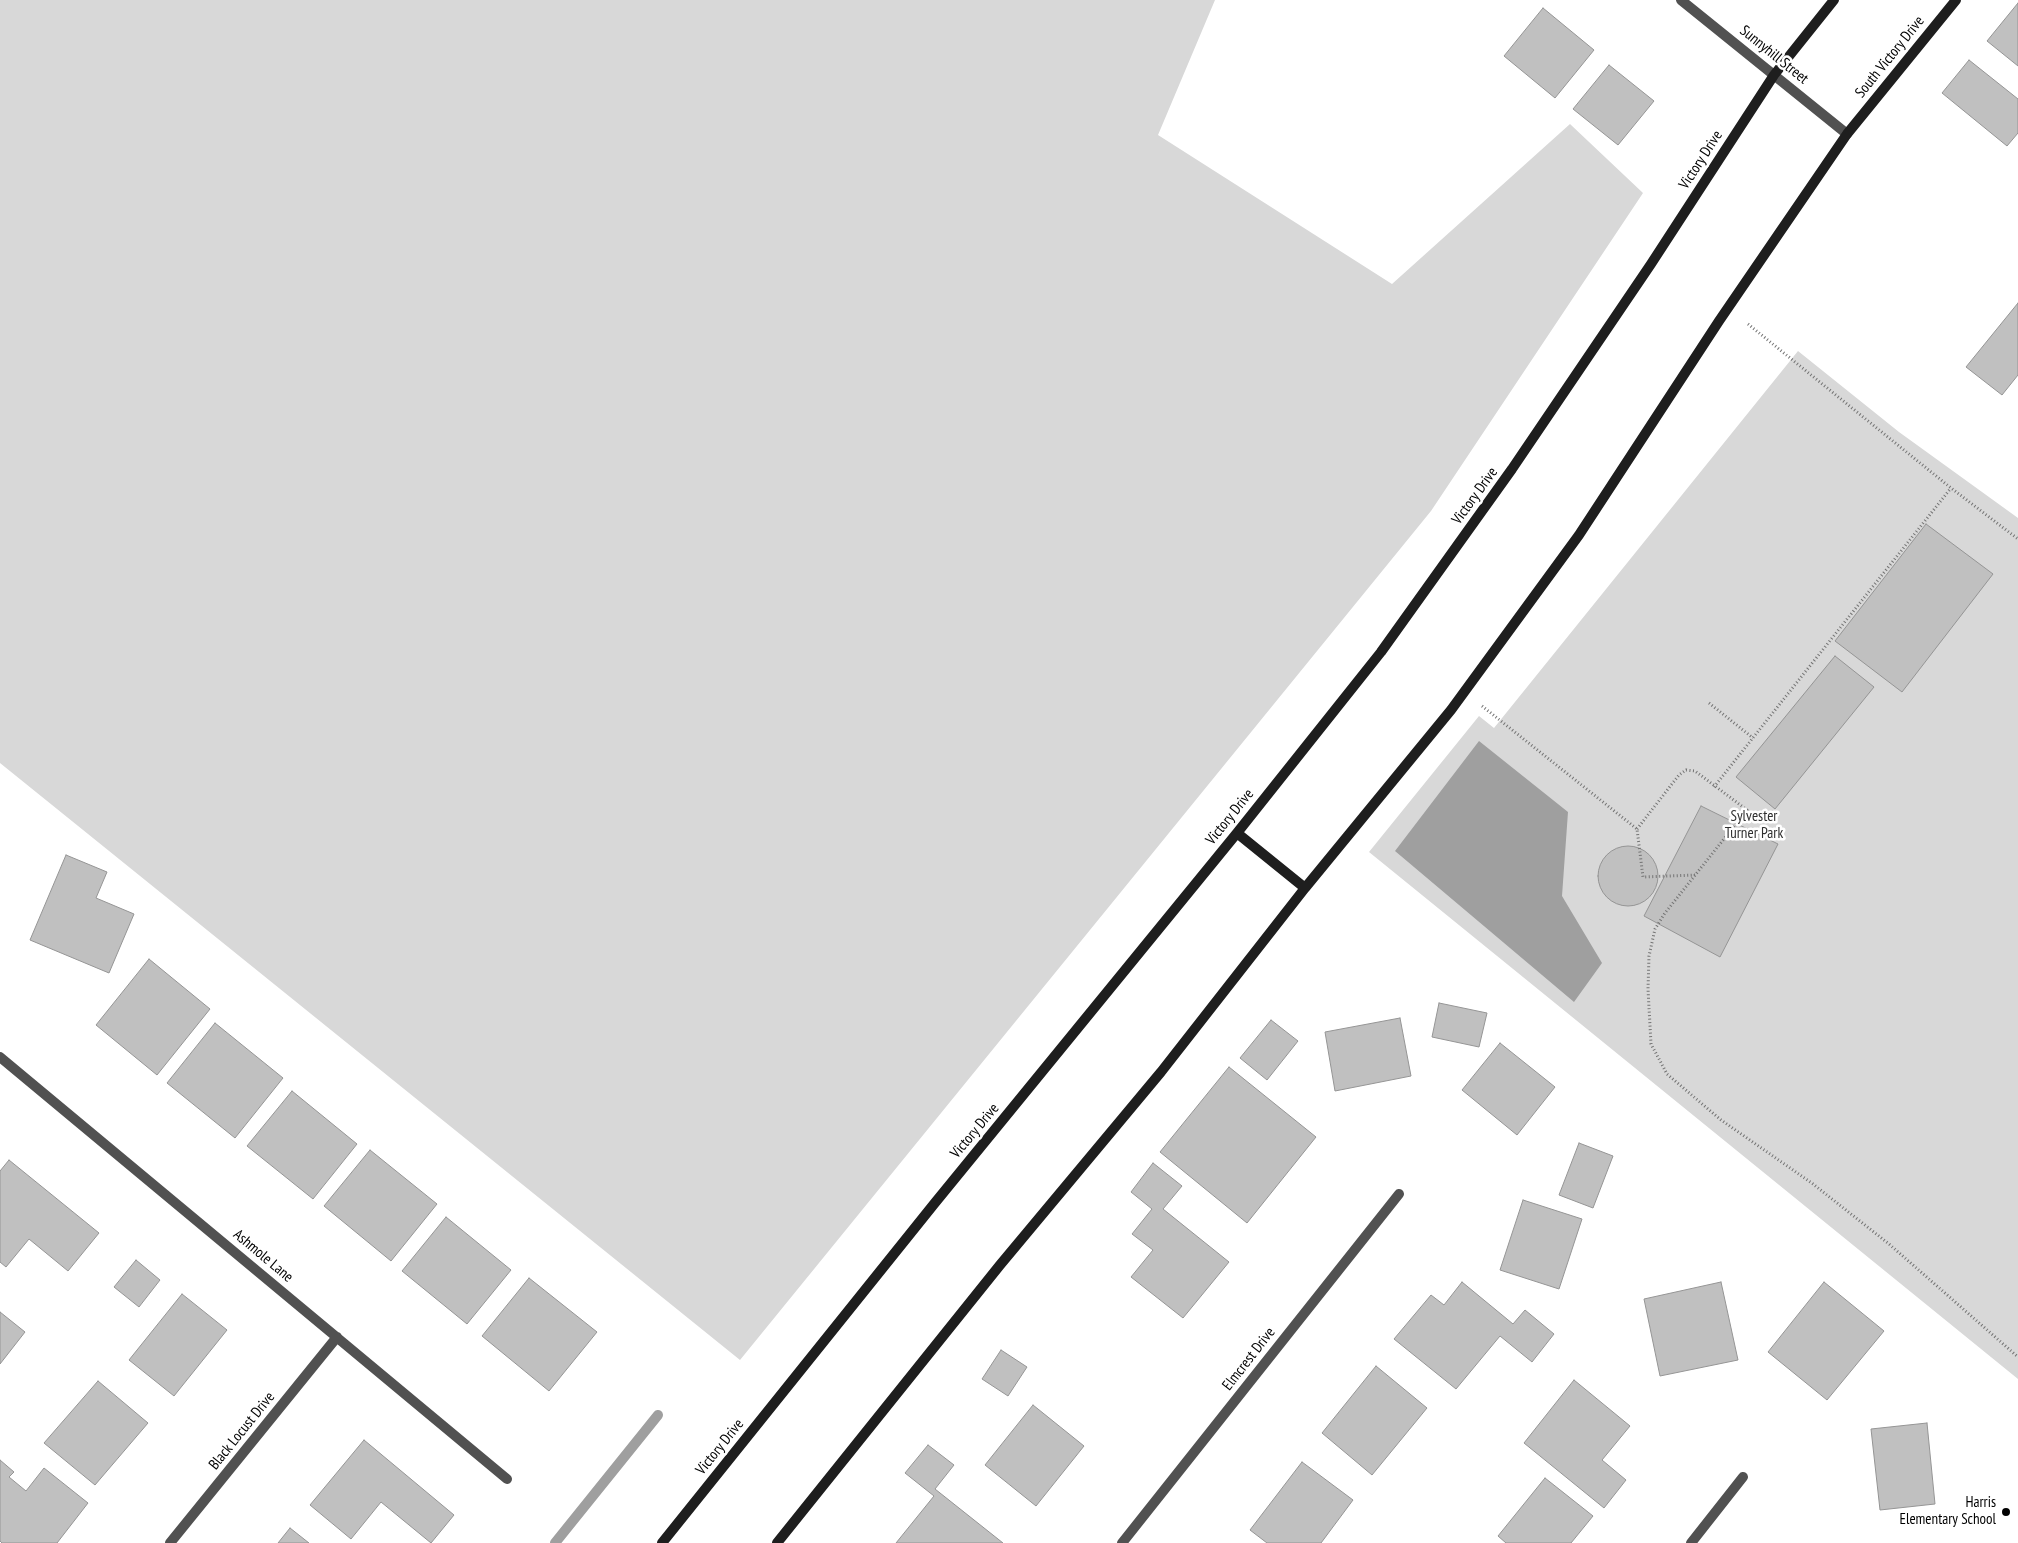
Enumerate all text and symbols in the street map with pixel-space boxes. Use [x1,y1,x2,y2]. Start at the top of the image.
street label: South Victory Drive [1852,13,1928,101]
street label: Sunnyhill Street [1736,22,1812,88]
street label: Victory Drive [1675,127,1727,193]
street label: Victory Drive [1448,464,1502,528]
street label: Victory Drive [1202,786,1258,848]
park label: Sylvester Turner Park [1725,808,1783,843]
street label: Victory Drive [947,1100,1003,1162]
street label: Ashmole Lane [229,1226,297,1286]
street label: Elmcrest Drive [1219,1324,1279,1394]
street label: Black Locust Drive [205,1389,279,1473]
street label: Victory Drive [692,1416,748,1478]
place label: Harris Elementary School [1899,1494,1996,1529]
marker: Harris Elementary School [2000,1506,2012,1518]

